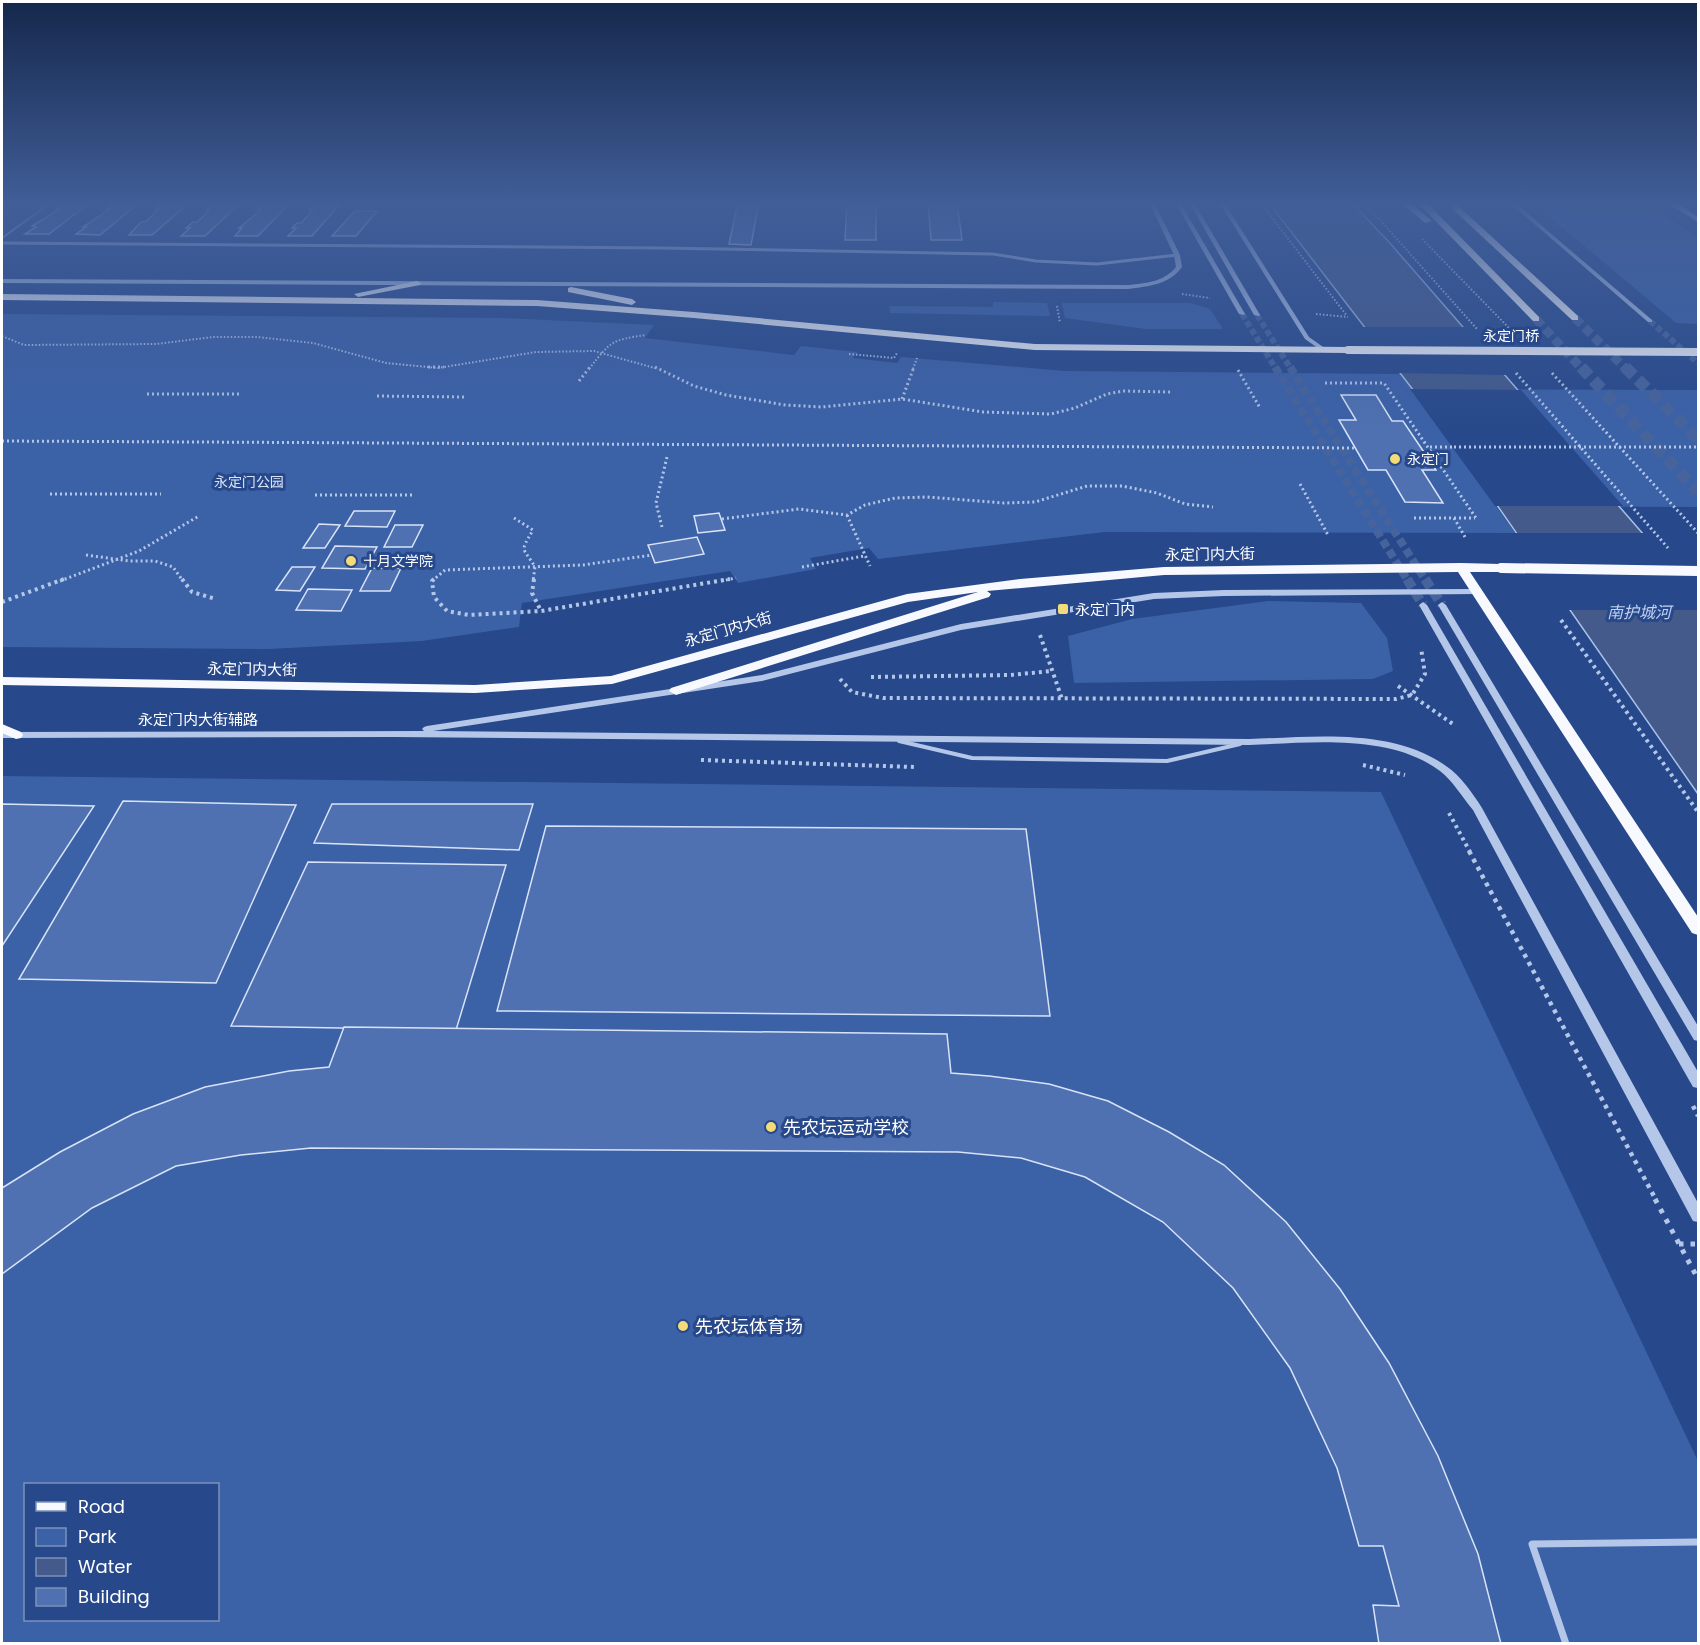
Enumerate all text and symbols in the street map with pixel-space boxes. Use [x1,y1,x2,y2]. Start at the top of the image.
street label: 永定门桥 [1483,326,1539,346]
place label: 永定门 [1407,449,1449,469]
marker: 永定门 [1388,452,1402,466]
park label: 永定门公园 [214,472,284,492]
street label: 永定门内大街 [1165,543,1255,565]
place label: 十月文学院 [363,551,433,571]
marker: 十月文学院 [344,554,358,568]
place label: 永定门内 [1075,599,1135,620]
water label: 南护城河 [1607,601,1674,624]
marker: 永定门内 [1056,602,1070,616]
street label: 永定门内大街 [682,607,774,651]
street label: 永定门内大街 [207,658,297,680]
street label: 永定门内大街辅路 [138,709,258,730]
place label: 先农坛运动学校 [783,1115,909,1140]
marker: 先农坛运动学校 [764,1120,778,1134]
place label: 先农坛体育场 [695,1314,803,1339]
marker: 先农坛体育场 [676,1319,690,1333]
legend [24,1483,219,1621]
text: Road [78,1494,125,1519]
text: Park [78,1524,117,1549]
text: Water [78,1554,132,1579]
text: Building [78,1584,150,1609]

